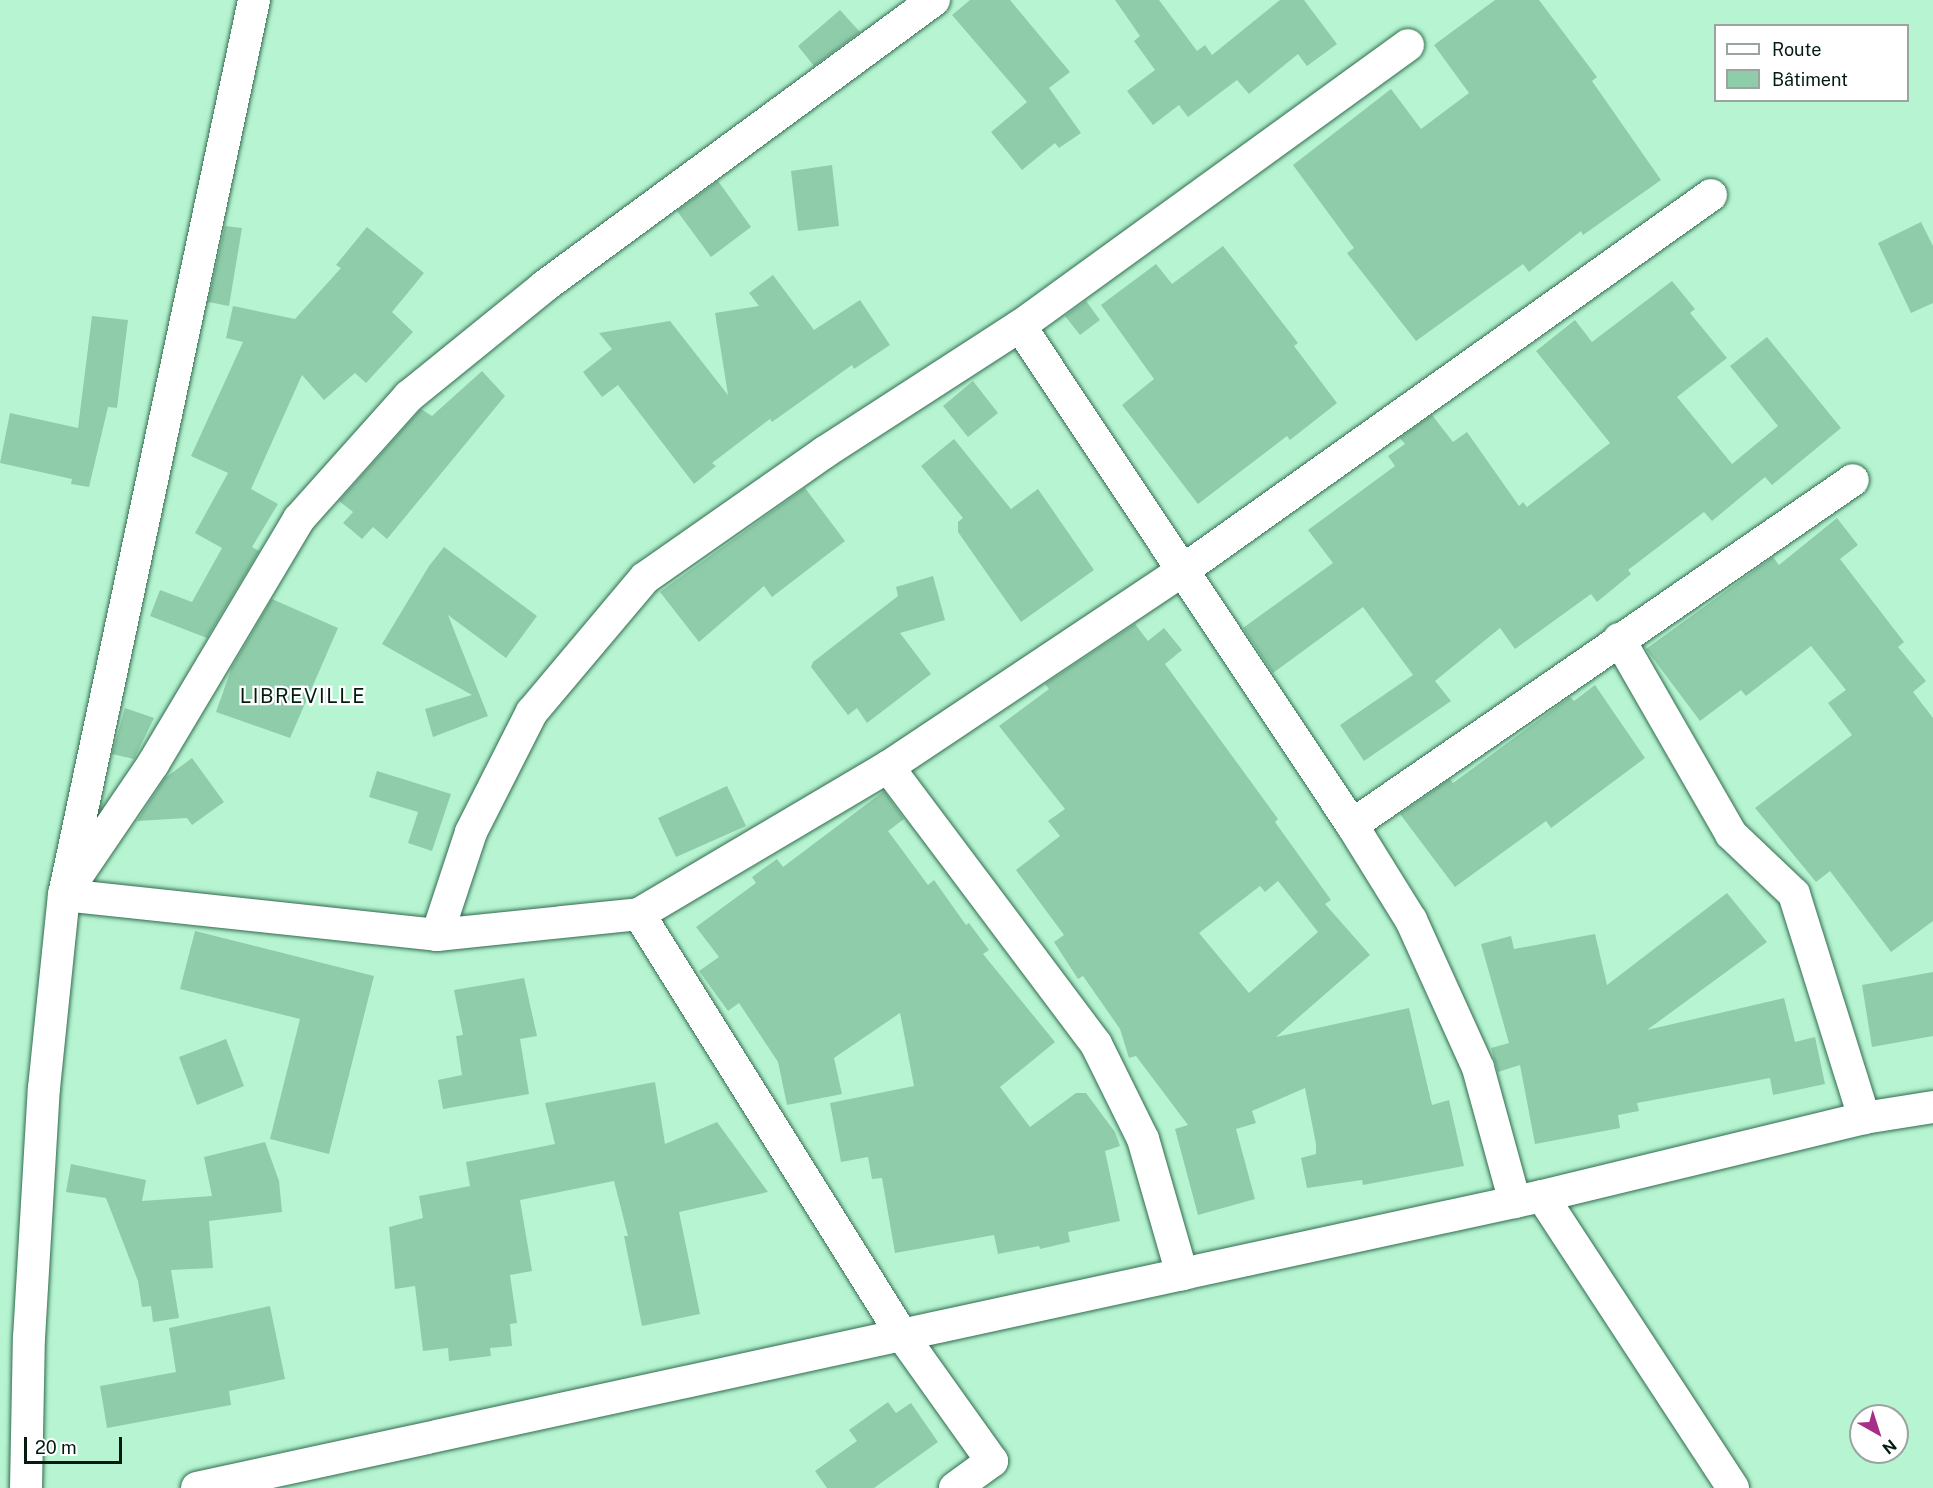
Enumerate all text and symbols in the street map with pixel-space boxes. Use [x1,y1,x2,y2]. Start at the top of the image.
legend [1714,24,1909,102]
text: Route [1772,39,1821,60]
text: Bâtiment [1772,69,1848,90]
district label: LIBREVILLE [240,684,366,708]
north arrow [1849,1404,1909,1464]
scale bar [27,1425,124,1463]
text: N [1879,1435,1900,1458]
text: 20 m [35,1437,77,1458]

